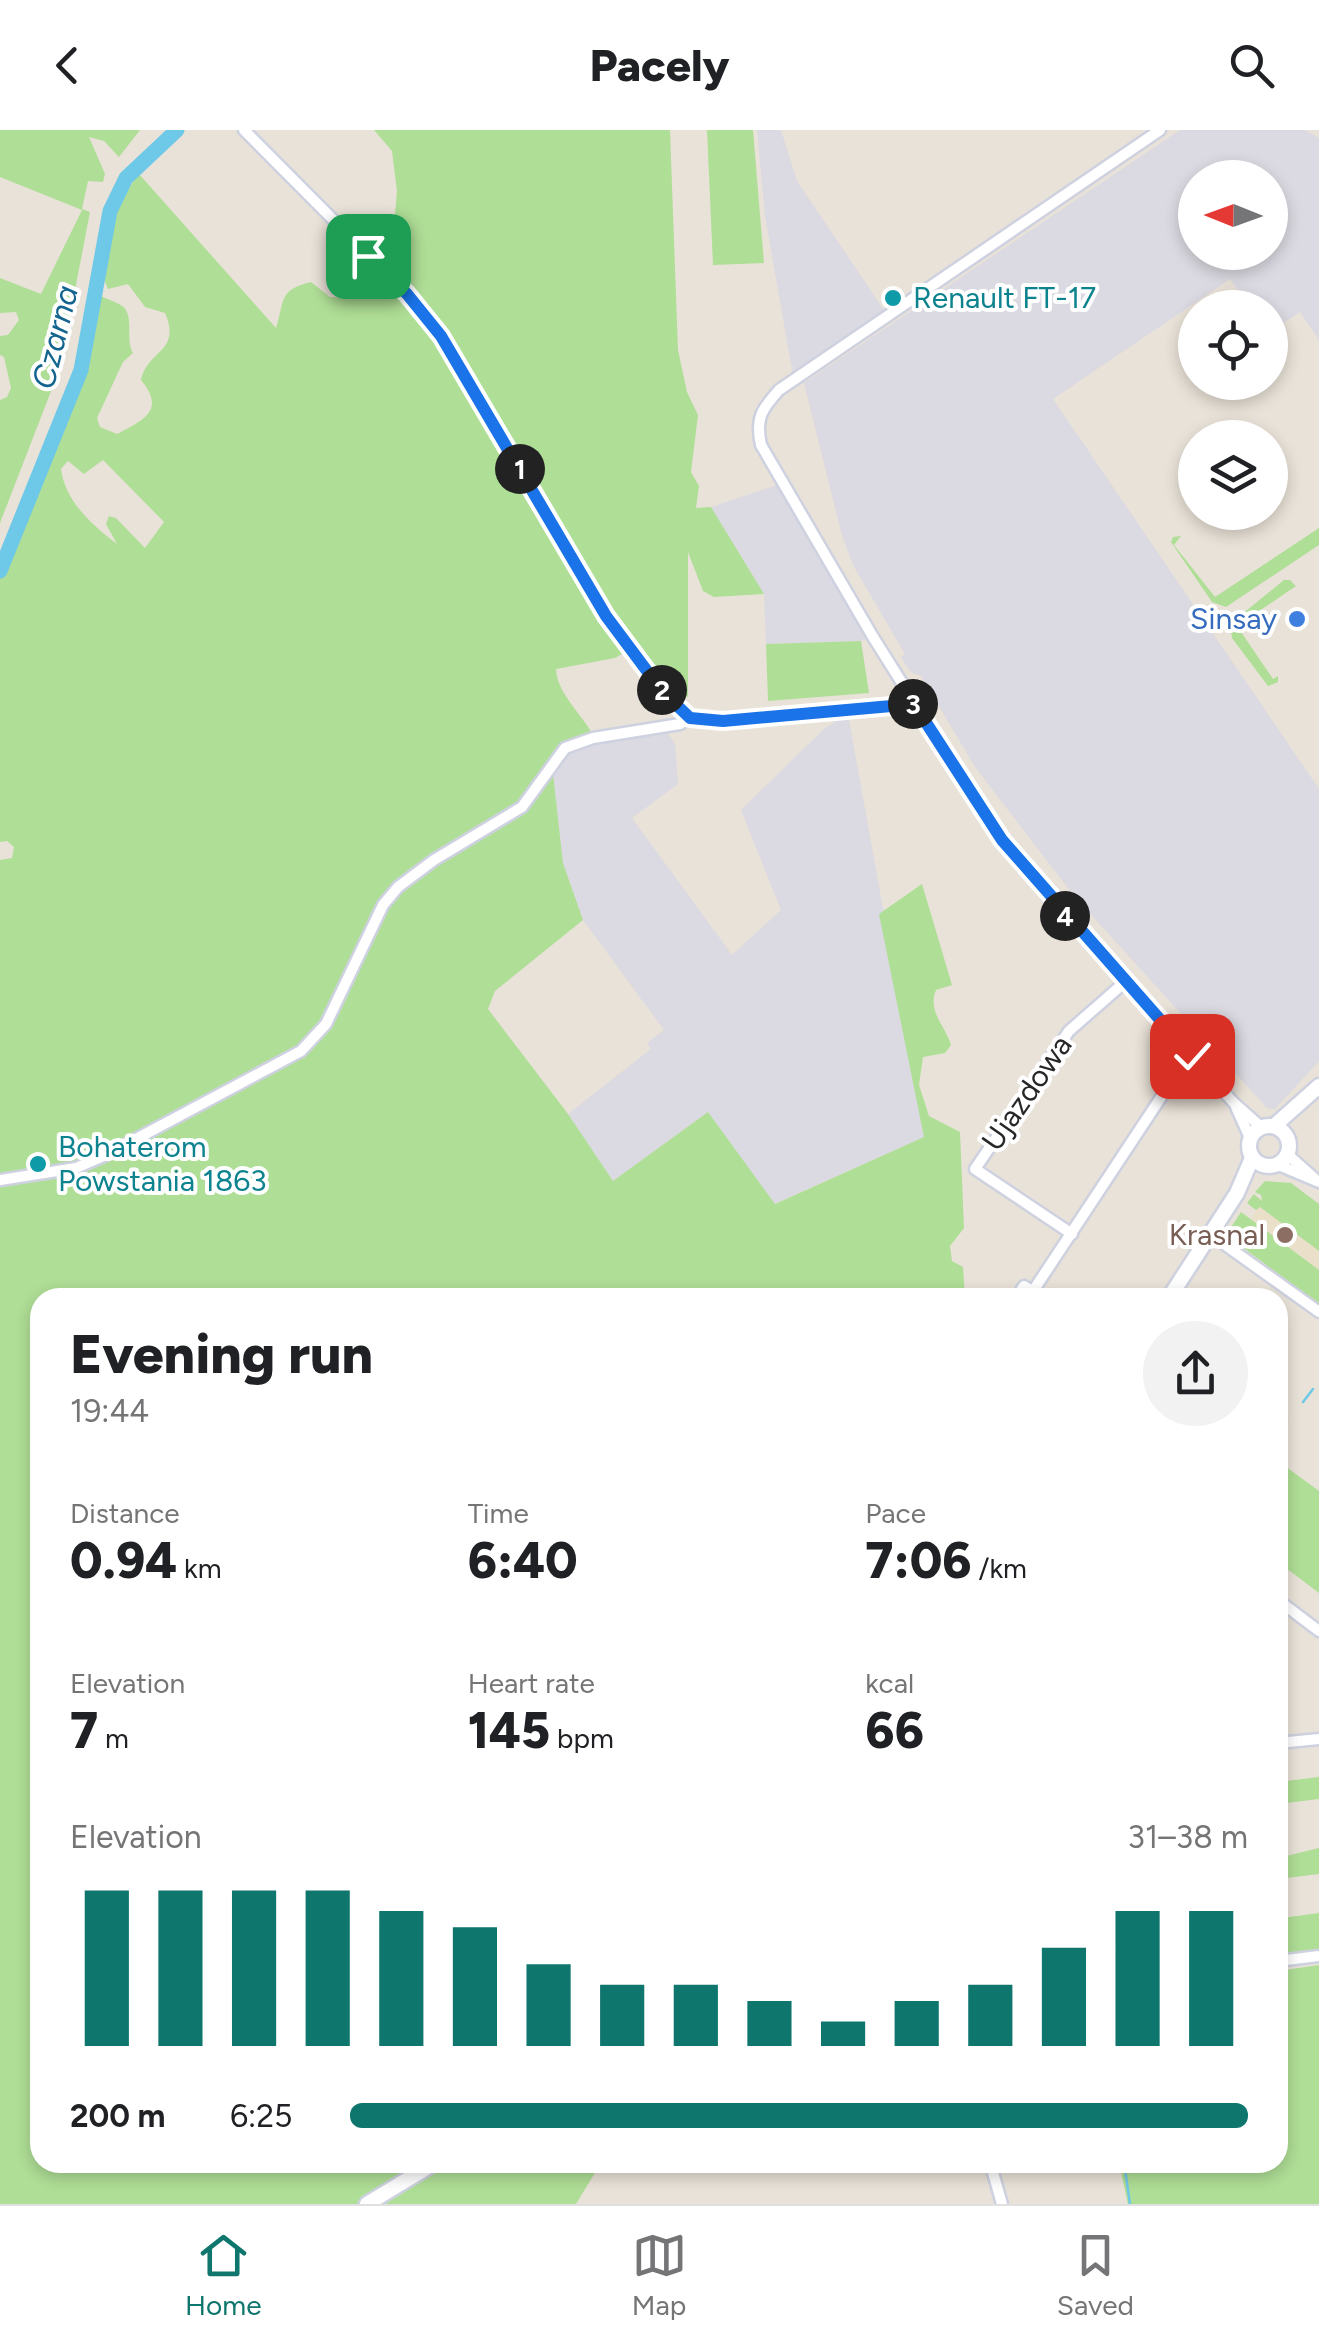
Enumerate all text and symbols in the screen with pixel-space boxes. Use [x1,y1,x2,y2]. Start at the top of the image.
icon: back [40,38,95,93]
text: Pacely [590,38,729,92]
icon: search [1224,38,1279,93]
north arrow [1178,160,1288,270]
map controls [1178,160,1288,530]
pin [326,214,411,299]
icon: arrive [341,229,396,284]
place label: Renault FT-17 [913,279,1096,316]
water label: Czarna [24,281,86,393]
marker: Renault FT-17 [882,287,904,309]
button: locate [1178,290,1288,400]
button: layers [1178,420,1288,530]
pin: 1 [495,444,545,494]
text: 1 [514,452,526,486]
place label: Sinsay [1190,600,1277,637]
marker: Sinsay [1286,608,1308,630]
pin: 2 [637,665,687,715]
text: 2 [654,673,670,707]
pin: 3 [888,679,938,729]
text: 3 [905,687,921,721]
pin: 4 [1040,891,1090,941]
text: 4 [1056,899,1074,933]
pin [1150,1014,1235,1099]
street label: Ujazdowa [973,1028,1080,1158]
icon: check [1165,1029,1220,1084]
place label: Bohaterom Powstania 1863 [58,1128,267,1199]
marker: Bohaterom Powstania 1863 [27,1153,49,1175]
place label: Krasnal [1169,1216,1265,1253]
marker: Krasnal [1274,1224,1296,1246]
text: Evening run [70,1321,373,1387]
button: share [1143,1321,1248,1426]
text: 19:44 [70,1392,149,1430]
text: Distance [70,1496,180,1530]
text: Time [468,1496,529,1530]
text: Pace [865,1496,926,1530]
text: 0.94 [70,1530,177,1591]
text: 6:40 [468,1530,578,1591]
text: 7:06 [865,1530,972,1591]
text: km [177,1551,222,1585]
text: /km [972,1551,1027,1585]
text: Elevation [70,1666,185,1700]
text: Heart rate [468,1666,595,1700]
text: kcal [865,1666,914,1700]
text: 7 [70,1700,98,1761]
text: 145 [468,1700,550,1761]
text: 66 [865,1700,924,1761]
text: m [98,1721,129,1755]
text: bpm [550,1721,614,1755]
text: Elevation [70,1818,202,1856]
text: 31–38 m [1128,1818,1248,1856]
text: 200 m [70,2097,166,2135]
text: 6:25 [230,2097,293,2135]
tab: Home [185,2228,261,2322]
tab: Map [632,2228,687,2322]
tab: Saved [1057,2228,1134,2322]

